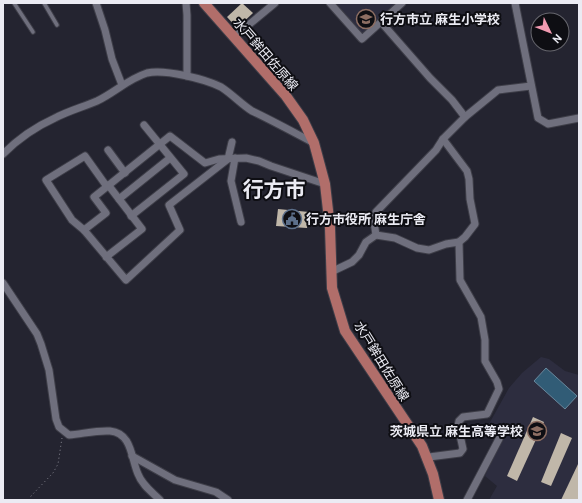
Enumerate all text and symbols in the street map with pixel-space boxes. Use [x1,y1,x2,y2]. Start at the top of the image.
school or university icon: 行方市立 麻生小学校 [355,8,377,30]
place label: 行方市立 麻生小学校 [380,11,500,27]
north arrow [530,12,570,52]
street label: 水戸鉾田佐原線 [230,14,302,94]
text: N [550,31,565,46]
district label: 行方市 [243,177,306,202]
public building icon: 行方市役所 麻生庁舎 [281,208,303,230]
place label: 行方市役所 麻生庁舎 [306,211,426,227]
street label: 水戸鉾田佐原線 [351,318,413,404]
school or university icon: 茨城県立 麻生高等学校 [526,420,548,442]
place label: 茨城県立 麻生高等学校 [390,423,523,439]

